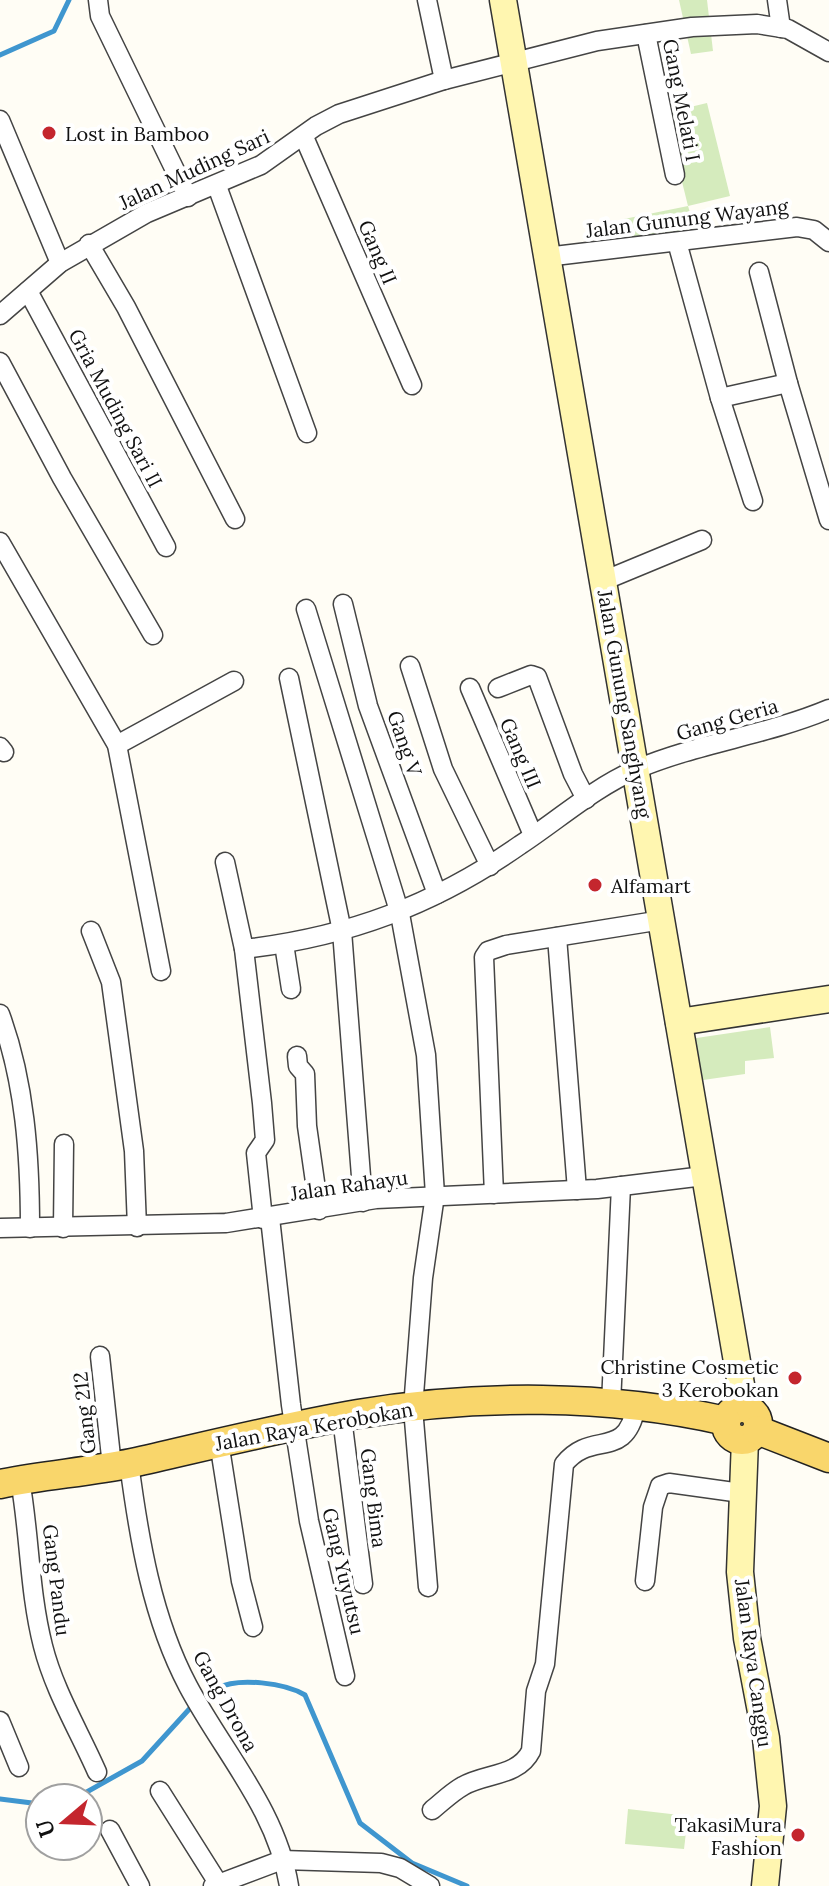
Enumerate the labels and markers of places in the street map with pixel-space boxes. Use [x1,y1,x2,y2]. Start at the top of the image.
place label: Lost in Bamboo [65,121,209,146]
marker: Lost in Bamboo [40,124,58,142]
place label: Alfamart [610,873,691,898]
marker: Alfamart [586,876,604,894]
place label: Christine Cosmetic 3 Kerobokan [600,1354,779,1402]
marker: Christine Cosmetic 3 Kerobokan [786,1369,804,1387]
place label: TakasiMura Fashion [674,1812,782,1860]
marker: TakasiMura Fashion [789,1826,807,1844]

